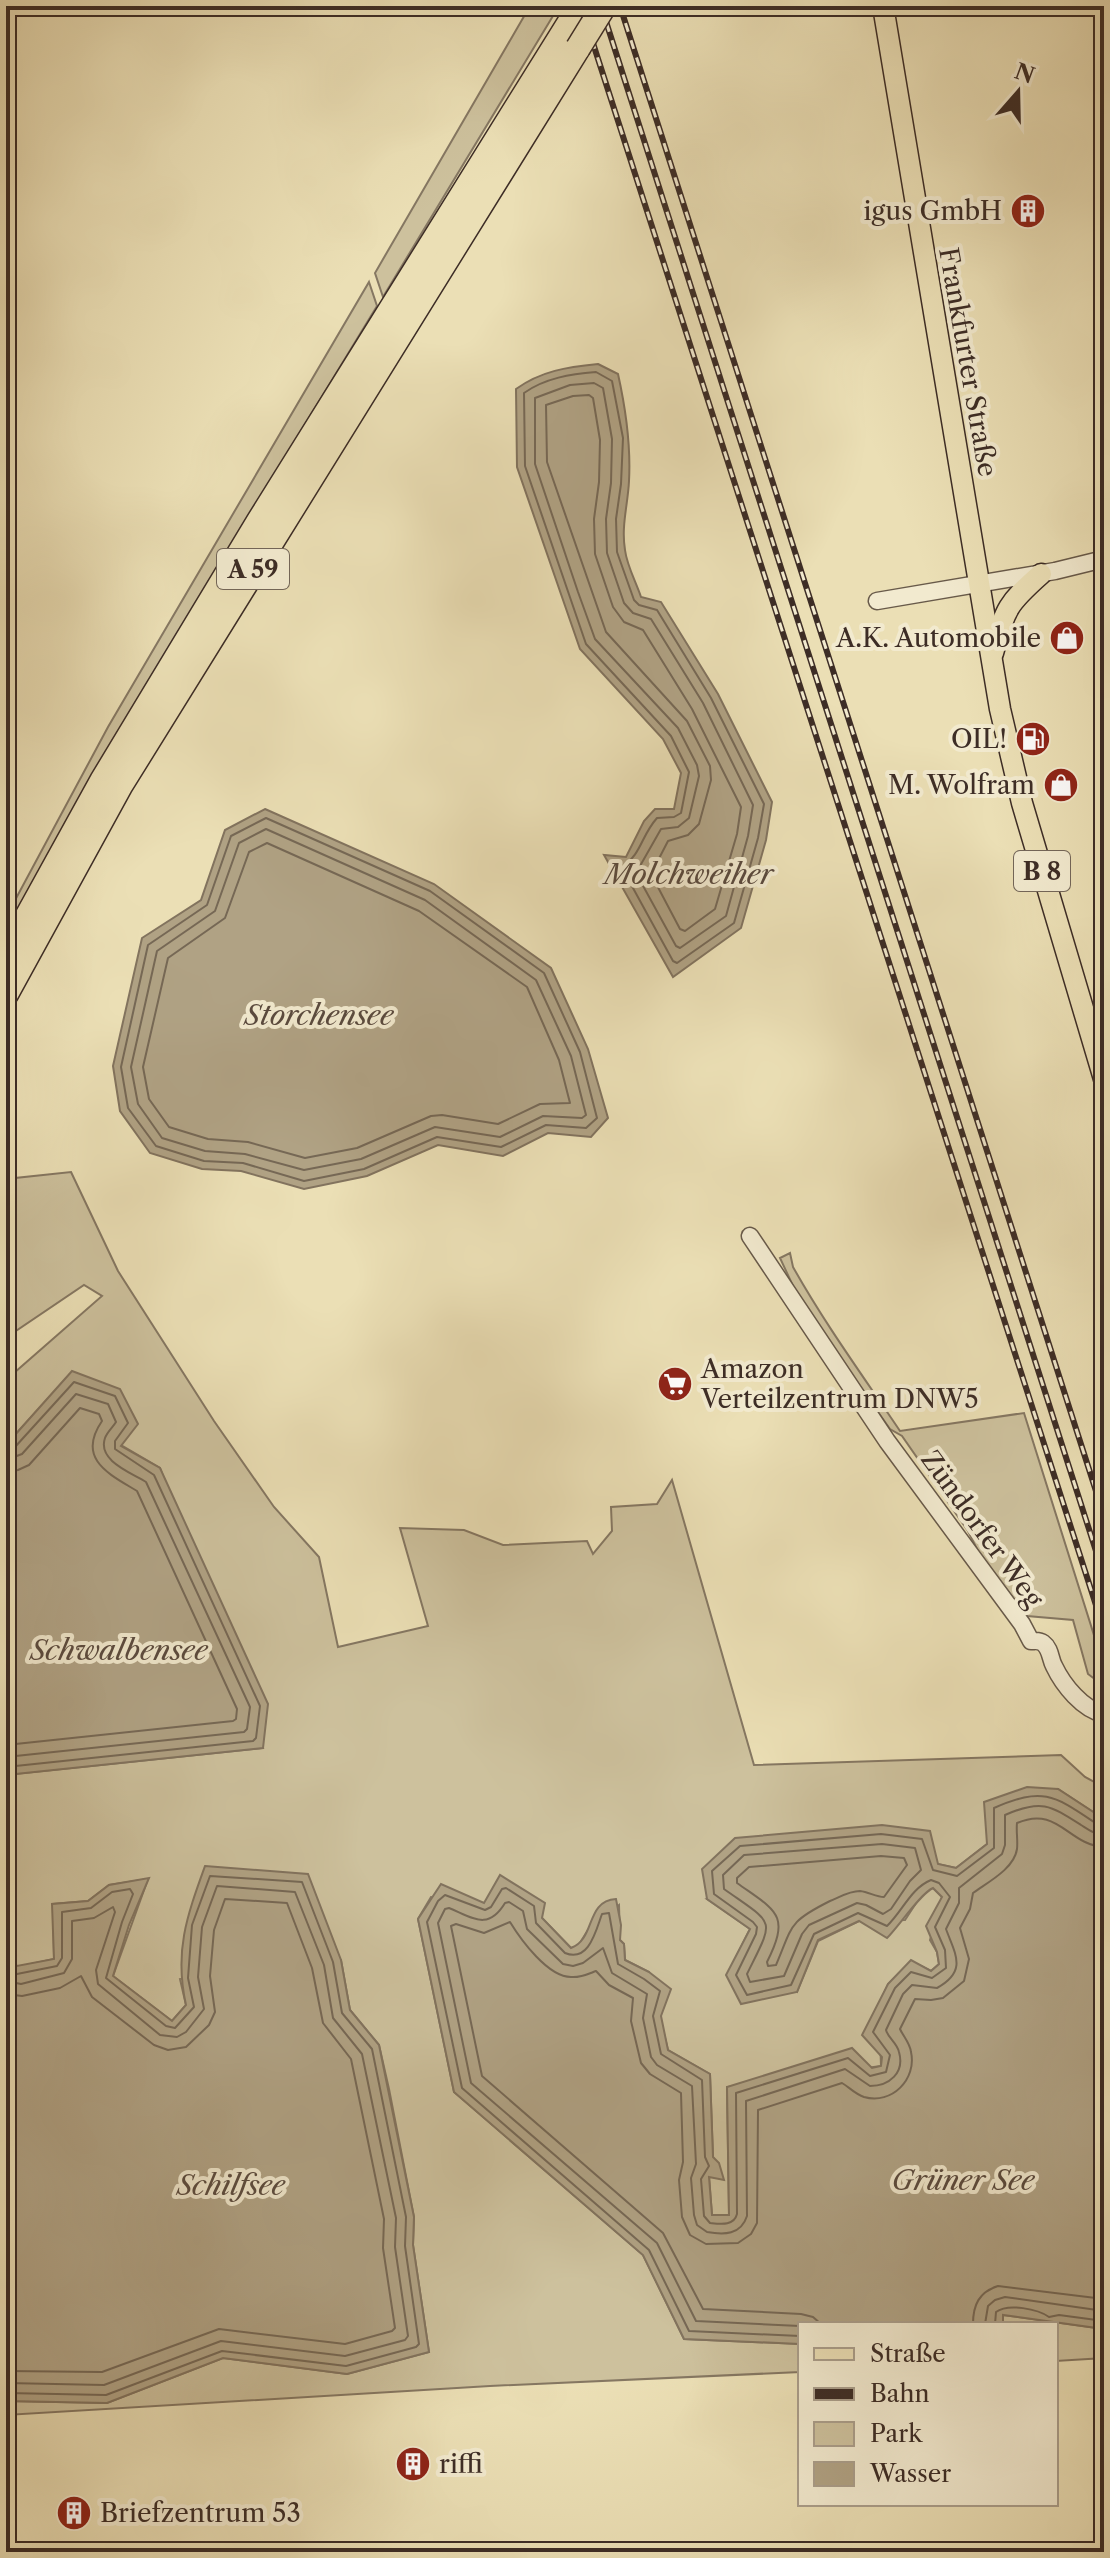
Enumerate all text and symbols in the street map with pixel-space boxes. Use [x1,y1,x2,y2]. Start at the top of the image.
north arrow [978,52,1058,132]
text: N [1011,58,1038,90]
building icon: igus GmbH [1009,192,1047,230]
place label: igus GmbH [864,195,1002,227]
street label: Frankfurter Straße [932,245,1004,479]
road number: A 59 [217,549,289,589]
shop icon: A.K. Automobile [1048,619,1086,657]
place label: A.K. Automobile [835,622,1041,654]
fuel station icon: OIL! [1014,720,1052,758]
place label: OIL! [951,723,1007,755]
shop icon: M. Wolfram [1042,766,1080,804]
place label: M. Wolfram [888,769,1035,801]
road number: B 8 [1014,851,1070,891]
water label: Molchweiher [601,857,776,891]
water label: Storchensee [243,998,395,1032]
place label: Amazon Verteilzentrum DNW5 [700,1353,979,1415]
supermarket icon: Amazon Verteilzentrum DNW5 [656,1365,694,1403]
street label: Zündorfer Weg [914,1444,1050,1614]
water label: Schwalbensee [28,1633,209,1667]
water label: Grüner See [892,2163,1036,2197]
water label: Schilfsee [175,2168,287,2202]
legend [798,2322,1058,2506]
text: Straße [870,2339,946,2368]
text: Bahn [870,2379,929,2408]
text: Park [870,2419,923,2448]
building icon: riffi [394,2445,432,2483]
place label: riffi [439,2448,483,2480]
text: Wasser [869,2459,951,2488]
building icon: Briefzentrum 53 [55,2494,93,2532]
place label: Briefzentrum 53 [100,2497,301,2529]

